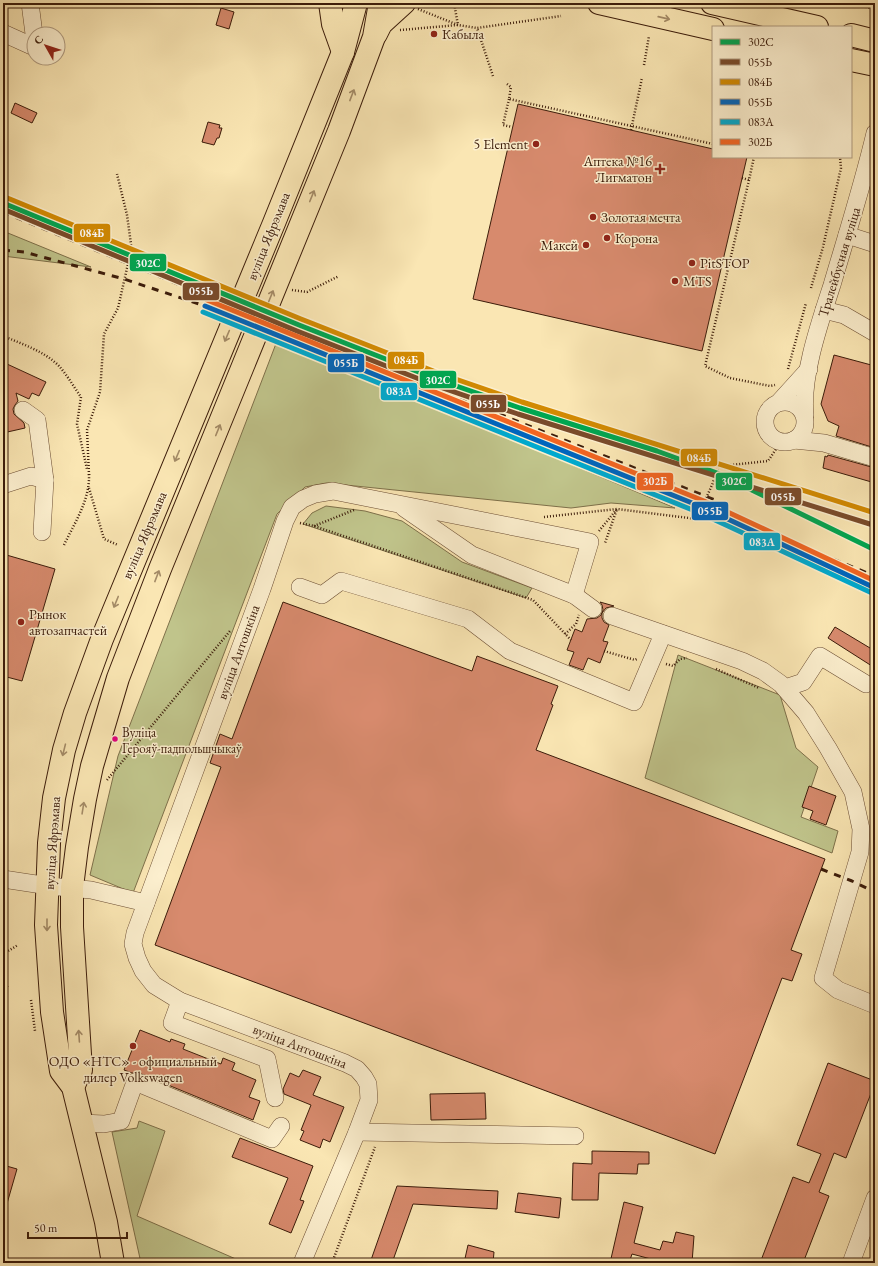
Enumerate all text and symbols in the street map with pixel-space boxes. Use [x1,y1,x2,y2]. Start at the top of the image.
one-way arrow [657,14,670,22]
place label: Кабыла [442,25,485,43]
north arrow [26,26,66,66]
legend [712,26,852,158]
marker: Кабыла [429,29,439,39]
text: С [30,32,46,47]
text: 302С [748,34,774,50]
text: 055Ь [748,54,772,70]
text: 084Б [748,74,772,90]
one-way arrow [349,89,357,101]
text: 055Б [748,94,772,110]
text: 083А [748,114,774,130]
text: 302Б [748,134,772,150]
place label: 5 Element [474,135,529,153]
marker: 5 Element [531,139,541,149]
place label: Аптека №16 Лигматон [583,152,652,186]
marker: Аптека №16 Лигматон [655,164,665,174]
street label: вуліца Яфрэмава [242,189,294,283]
one-way arrow [309,191,316,203]
street label: Тралейбусная вуліца [814,204,864,319]
place label: Золотая мечта [601,208,681,226]
marker: Золотая мечта [588,212,598,222]
line badge: 084Б [73,223,111,243]
text: 084Б [80,226,104,240]
place label: Корона [615,229,658,247]
marker: Корона [602,233,612,243]
place label: Макей [541,236,579,254]
marker: Макей [581,240,591,250]
line badge: 302С [129,253,167,272]
place label: PitSTOP [700,254,750,272]
text: 302С [135,256,161,270]
marker: PitSTOP [687,258,697,268]
place label: MTS [683,272,712,290]
marker: MTS [670,276,680,286]
line badge: 055Ь [182,282,220,301]
text: 055Ь [189,284,213,298]
one-way arrow [268,291,276,303]
one-way arrow [223,330,230,342]
line badge: 084Б [387,351,425,370]
line badge: 055Б [327,353,365,373]
text: 084Б [394,353,418,367]
text: 055Б [334,356,358,370]
line badge: 302С [419,370,457,389]
text: 302С [425,373,451,387]
line badge: 083А [380,382,418,401]
text: 083А [386,384,412,398]
line badge: 055Ь [470,394,507,413]
text: 055Ь [476,397,500,411]
one-way arrow [214,425,222,437]
line badge: 084Б [680,448,718,467]
one-way arrow [173,450,180,462]
text: 084Б [687,451,711,465]
line badge: 302Б [636,472,674,491]
line badge: 302С [715,472,753,491]
text: 302Б [643,474,667,488]
text: 302С [721,474,747,488]
line badge: 055Ь [764,487,802,506]
street label: вуліца Яфрэмава [117,488,171,581]
text: 055Ь [771,490,795,504]
line badge: 055Б [691,501,729,521]
text: 055Б [698,504,722,518]
line badge: 083А [743,532,781,551]
text: 083А [749,535,775,549]
one-way arrow [154,571,162,583]
one-way arrow [112,596,120,608]
street label: вуліца Антошкіна [213,602,264,702]
place label: Рынок автозапчастей [29,605,108,639]
marker: Рынок автозапчастей [16,617,26,627]
place label: Вуліца Герояў-падпольшчыкаў [122,724,242,757]
marker: Вуліца Герояў-падпольшчыкаў [110,734,120,744]
one-way arrow [60,744,67,757]
street label: вуліца Яфрэмава [40,795,64,890]
one-way arrow [79,802,87,815]
one-way arrow [43,918,51,931]
street label: вуліца Антошкіна [250,1020,350,1072]
one-way arrow [76,1030,83,1043]
marker: ОДО «НТС» - официальный дилер Volkswagen [128,1041,138,1051]
place label: ОДО «НТС» - официальный дилер Volkswagen [49,1052,218,1086]
scale bar [28,1214,127,1240]
text: 50 m [34,1220,58,1236]

